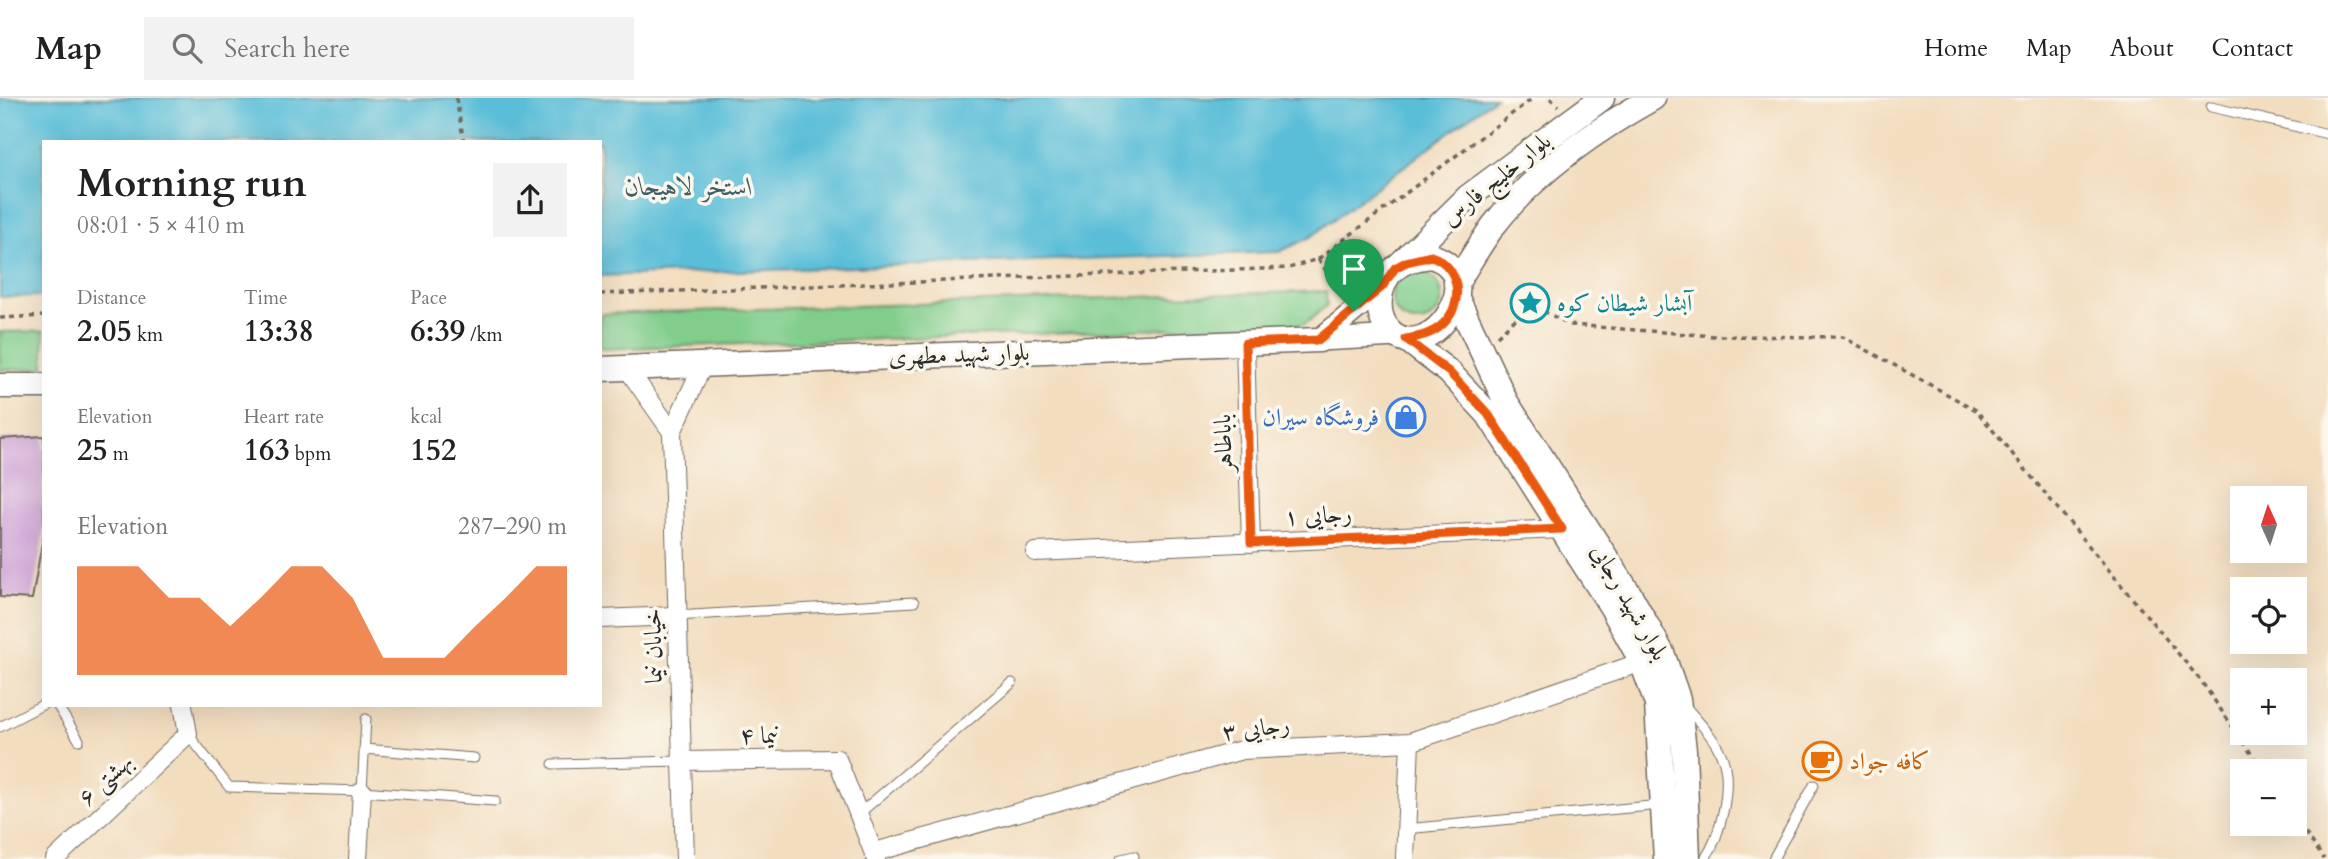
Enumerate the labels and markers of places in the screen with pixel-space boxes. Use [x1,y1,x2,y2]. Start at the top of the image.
pin [1324,239,1384,311]
place icon: آبشار شیطان کوه [1509,282,1551,324]
place label: آبشار شیطان کوه [1557,287,1695,320]
shop icon: فروشگاه سیران [1385,396,1427,438]
place label: فروشگاه سیران [1262,401,1379,434]
cafe icon: کافه جواد [1801,740,1843,782]
place label: کافه جواد [1849,745,1930,778]

